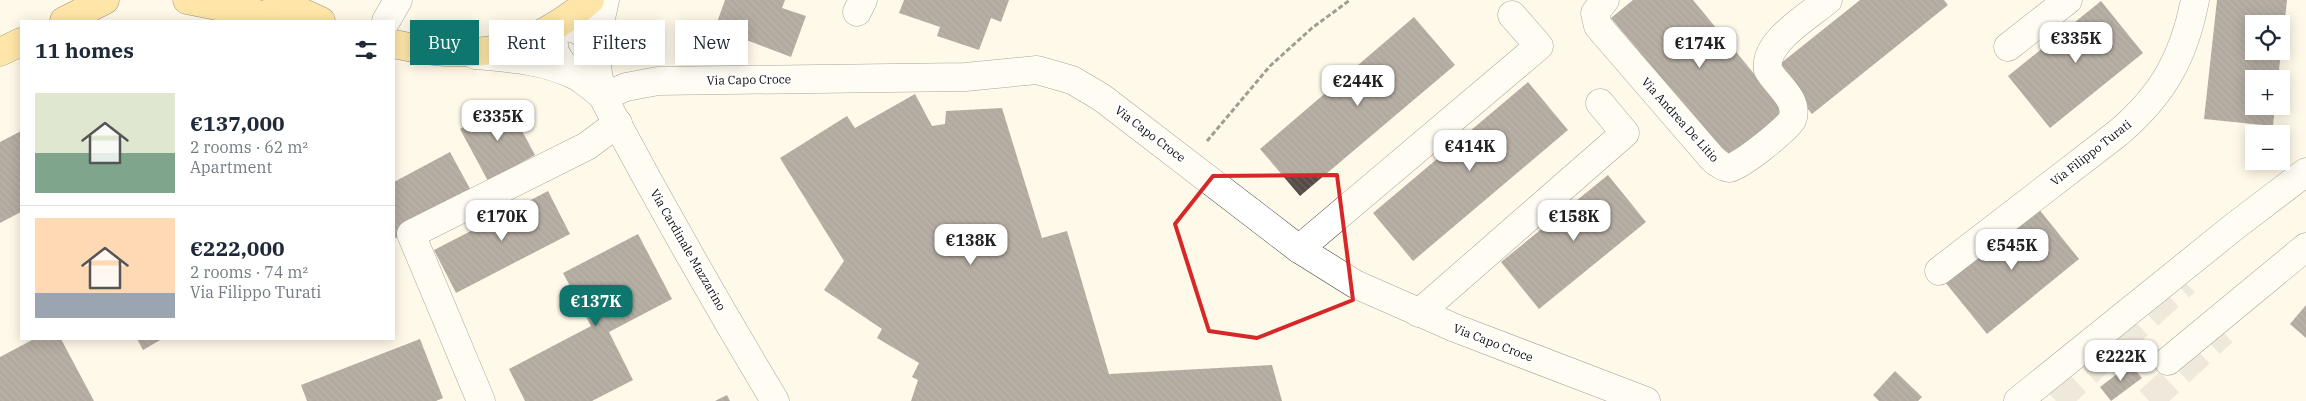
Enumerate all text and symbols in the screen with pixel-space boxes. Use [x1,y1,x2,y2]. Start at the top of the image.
map controls [2245,15,2290,170]
button: locate [2245,15,2290,60]
chip: Buy [410,20,479,65]
chip: Rent [489,20,564,65]
chip: Filters [574,20,665,65]
chip: New [675,20,748,65]
pin: €335K [2041,22,2111,64]
pin: €174K [1665,27,1735,69]
text: €335K [2050,28,2102,48]
text: €174K [1674,33,1726,53]
text: 11 homes [35,36,134,64]
icon: filters [352,36,380,64]
pin: €244K [1323,64,1393,107]
button: + [2245,70,2290,115]
street label: Via Capo Croce [707,71,791,88]
text: €244K [1332,71,1384,91]
street label: Via Andrea De Litio [1638,74,1722,165]
pin: €335K [463,100,533,142]
street label: Via Capo Croce [1112,102,1189,165]
text: €335K [472,106,524,126]
text: €137,000 [190,109,285,137]
icon: home [75,113,135,173]
street label: Via Filippo Turati [2047,116,2134,189]
button: − [2245,125,2290,170]
pin: €414K [1435,130,1505,172]
text: €414K [1444,136,1496,156]
text: 2 rooms · 62 m² [190,137,308,157]
text: Apartment [190,157,272,177]
street label: Via Cardinale Mazzarino [647,186,729,313]
pin: €170K [467,200,537,242]
pin: €158K [1539,200,1609,242]
text: €170K [476,206,528,226]
text: €158K [1548,206,1600,226]
pin: €138K [936,224,1006,266]
pin: €545K [1977,228,2047,271]
text: €138K [945,230,997,250]
text: €222,000 [190,234,285,262]
text: €545K [1986,235,2038,255]
icon: home [75,238,135,298]
text: 2 rooms · 74 m² [190,262,308,282]
text: Via Filippo Turati [190,282,321,302]
pin: €137K [561,284,631,327]
text: €137K [570,291,622,311]
street label: Via Capo Croce [1451,320,1535,365]
pin: €222K [2086,340,2156,382]
text: €222K [2095,346,2147,366]

